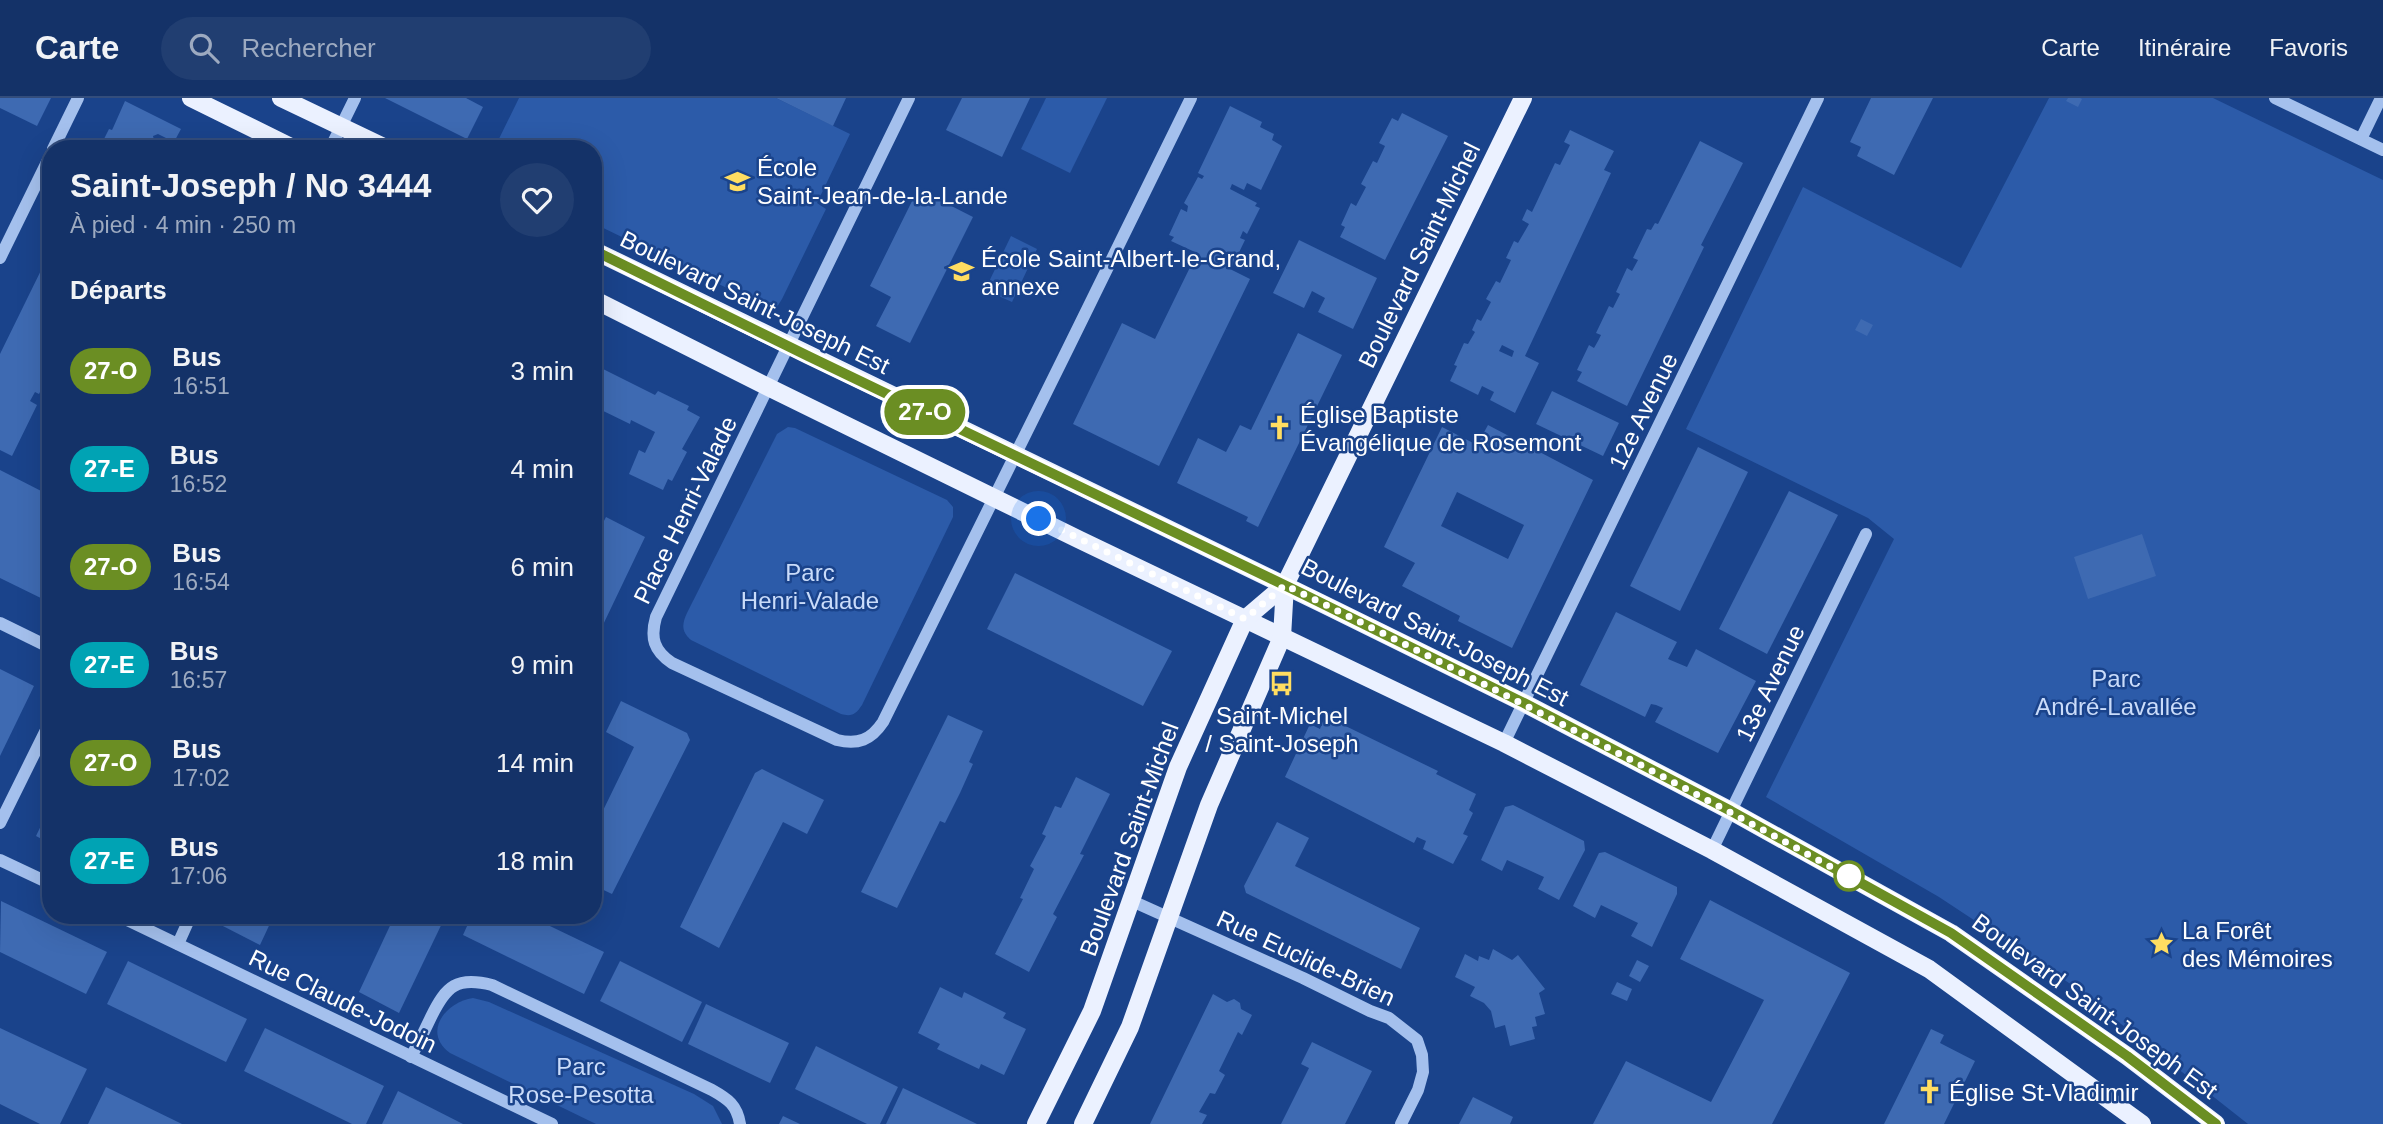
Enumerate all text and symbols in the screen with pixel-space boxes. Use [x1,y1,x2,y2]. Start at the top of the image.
search box [161,17,651,80]
text: Carte [35,29,119,66]
icon: search [185,29,223,67]
text: Rechercher [241,33,376,63]
text: Carte [2041,34,2100,61]
text: Itinéraire [2138,34,2231,61]
text: Favoris [2269,34,2348,61]
street label: Boulevard Saint-Michel [1353,138,1485,372]
place label: École Saint-Jean-de-la-Lande [757,154,1008,209]
button: heart [500,163,574,237]
text: Saint-Joseph / No 3444 [70,167,431,204]
school or university icon: École Saint-Jean-de-la-Lande [723,167,751,195]
text: À pied · 4 min · 250 m [70,212,296,238]
street label: Boulevard Saint-Joseph Est [616,225,894,379]
place label: École Saint-Albert-le-Grand, annexe [981,245,1281,300]
school or university icon: École Saint-Albert-le-Grand, annexe [947,258,975,286]
text: Départs [70,275,167,305]
text: Bus [172,342,221,372]
street label: 12e Avenue [1603,348,1683,474]
text: 3 min [510,356,574,386]
text: 27-O [84,357,137,384]
text: 16:51 [172,373,230,399]
line badge: 27-O [876,389,974,435]
text: 27-O [898,398,952,425]
place label: Église Baptiste Évangélique de Rosemont [1300,401,1582,456]
street label: Place Henri-Valade [628,412,742,608]
church icon: Église Baptiste Évangélique de Rosemont [1266,414,1294,442]
text: Bus [170,440,219,470]
text: 4 min [510,454,574,484]
text: 27-E [84,455,135,482]
text: 16:52 [170,471,227,497]
your location [1021,501,1056,536]
text: Bus [172,538,221,568]
text: 6 min [510,552,574,582]
text: 27-O [84,553,137,580]
street label: Boulevard Saint-Joseph Est [1297,553,1573,711]
park label: Parc Henri-Valade [741,559,879,614]
text: 16:54 [172,569,230,595]
street label: 13e Avenue [1730,620,1810,746]
text: Bus [170,636,219,666]
text: 9 min [510,650,574,680]
text: 27-E [84,651,135,678]
park label: Parc André-Lavallée [2035,665,2197,720]
text: 16:57 [170,667,227,693]
bus stop icon: Saint-Michel / Saint-Joseph [1268,670,1296,698]
place label: Saint-Michel / Saint-Joseph [1205,702,1359,757]
street label: Boulevard Saint-Michel [1074,718,1184,960]
text: Bus [172,734,221,764]
text: 14 min [496,748,574,778]
text: 27-O [84,749,137,776]
text: 17:02 [172,765,230,791]
text: Bus [170,832,219,862]
text: 18 min [496,846,574,876]
text: 27-E [84,847,135,874]
unlabelled marker [1834,861,1864,891]
text: 17:06 [170,863,227,889]
street label: Rue Euclide-Brien [1213,905,1399,1011]
street label: Boulevard Saint-Joseph Est [1967,908,2223,1104]
place label: La Forêt des Mémoires [2182,917,2333,972]
place icon: La Forêt des Mémoires [2148,930,2176,958]
street label: Rue Claude-Jodoin [245,944,441,1058]
park label: Parc Rose-Pesotta [508,1053,654,1108]
church icon: Église St-Vladimir [1915,1078,1943,1106]
place label: Église St-Vladimir [1949,1079,2138,1106]

